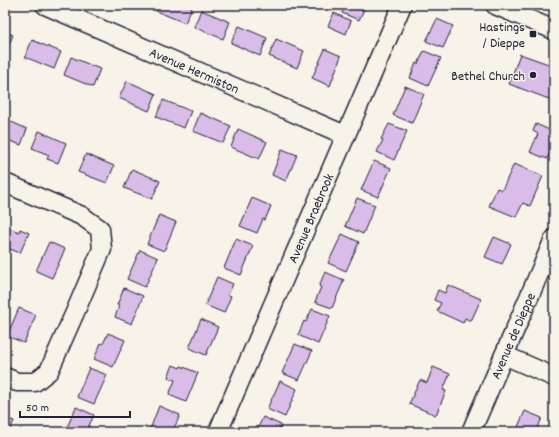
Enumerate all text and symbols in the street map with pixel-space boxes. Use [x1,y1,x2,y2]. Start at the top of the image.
place label: Hastings / Dieppe [479,18,525,54]
marker: Hastings / Dieppe [528,29,538,39]
street label: Avenue Hermiston [146,43,242,100]
place label: Bethel Church [451,67,525,87]
marker: Bethel Church [528,70,538,80]
street label: Avenue Braebrook [284,171,340,267]
street label: Avenue de Dieppe [487,290,542,383]
scale bar [20,393,130,419]
text: 50 m [26,400,49,417]

